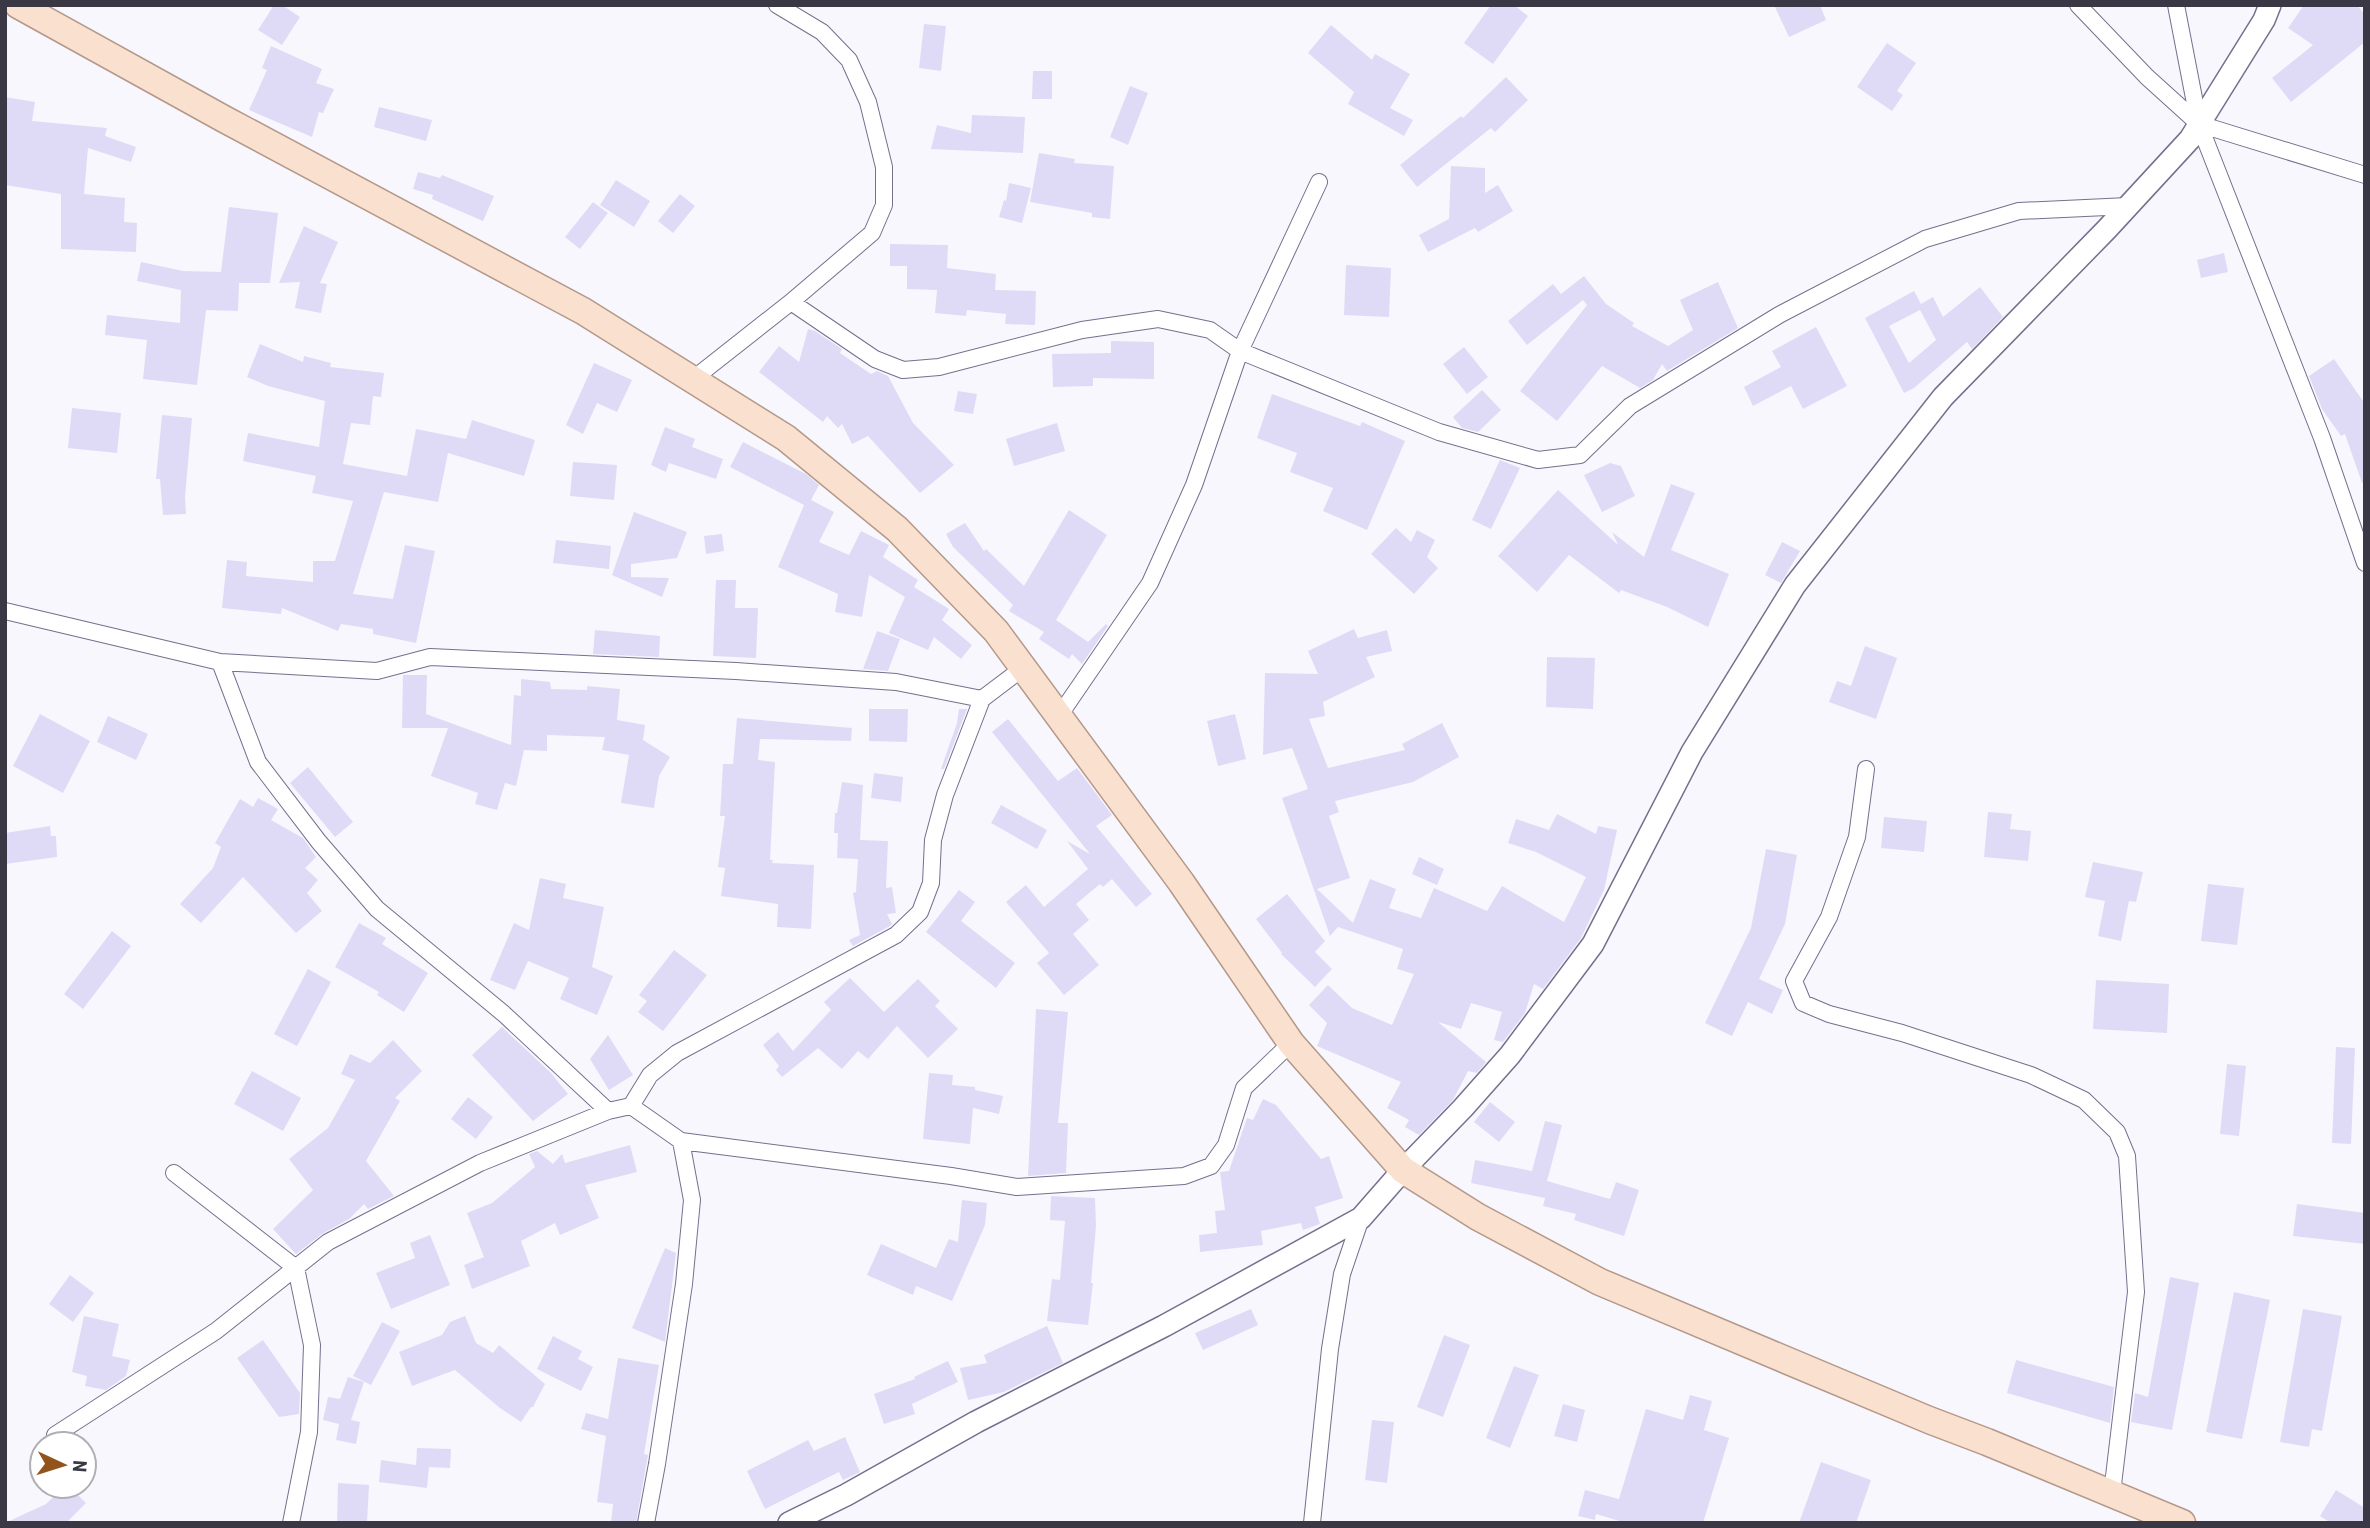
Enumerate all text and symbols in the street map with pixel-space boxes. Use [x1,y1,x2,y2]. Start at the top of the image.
north arrow [28,1430,98,1500]
text: N [68,1460,91,1473]

